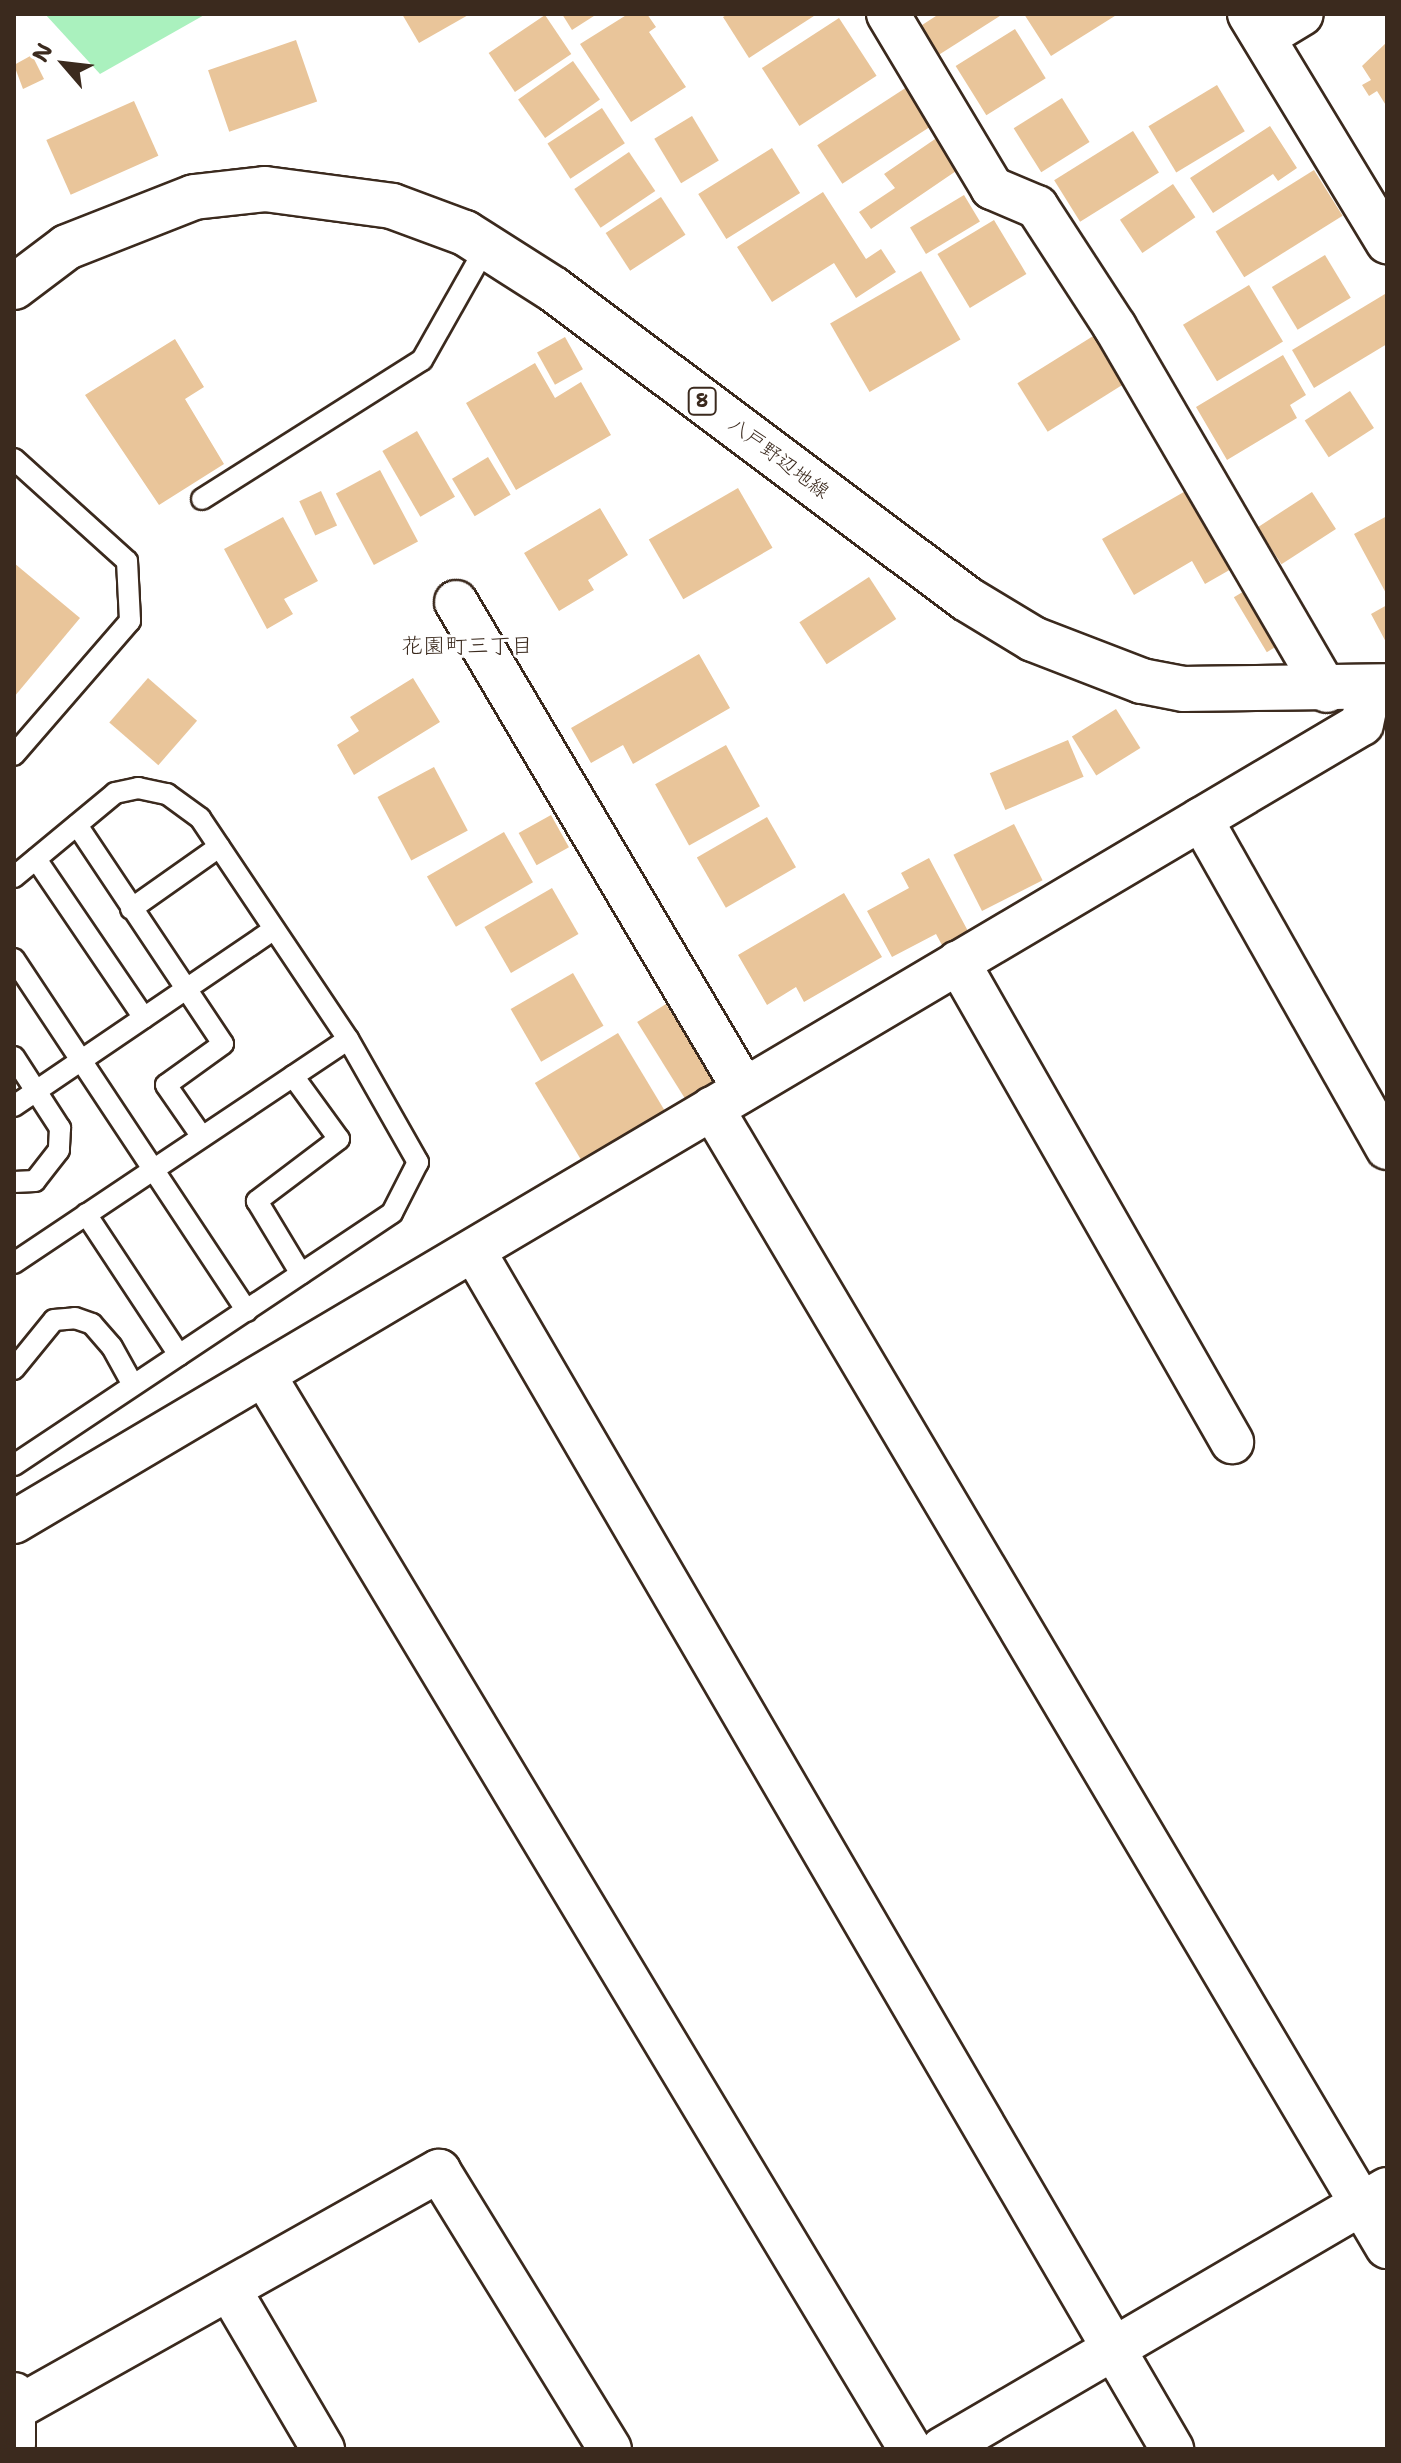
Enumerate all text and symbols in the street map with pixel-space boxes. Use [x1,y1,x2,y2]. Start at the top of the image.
north arrow [24,24,104,104]
text: N [25,38,59,67]
road number: 8 [686,387,718,415]
street label: 八戸野辺地線 [724,412,834,504]
district label: 花園町三丁目 [401,633,533,659]

